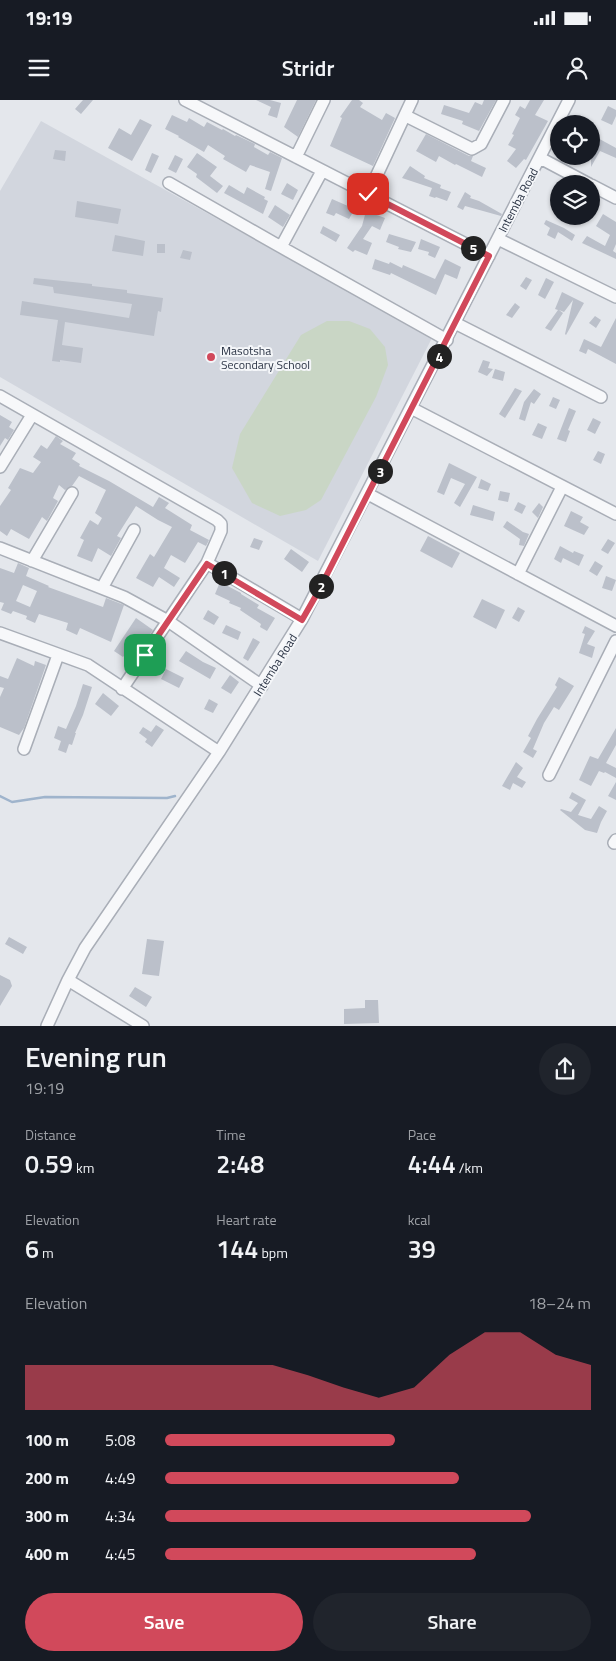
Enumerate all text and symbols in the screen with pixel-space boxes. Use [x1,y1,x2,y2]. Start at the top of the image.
text: 19:19 [25,3,72,32]
text: Stridr [282,51,334,85]
icon: menu [25,54,53,82]
icon: person [563,54,591,82]
map controls [550,115,600,225]
button: locate [550,115,600,165]
street label: Intemba Road [493,164,543,236]
pin [347,173,389,215]
button: layers [550,175,600,225]
icon: check [354,180,382,208]
pin: 5 [460,236,486,260]
text: 5 [470,238,477,259]
place label: Masotsha Secondary School [221,341,310,374]
pin: 4 [426,344,452,368]
text: 4 [436,346,443,367]
marker: Masotsha Secondary School [205,351,217,363]
pin: 3 [368,458,392,484]
text: 3 [377,461,384,482]
pin: 1 [212,560,236,586]
text: 1 [221,563,228,584]
pin: 2 [308,574,334,598]
text: 2 [318,576,325,597]
street label: Intemba Road [248,630,302,700]
pin [124,634,166,676]
icon: arrive [131,641,159,669]
text: Evening run [25,1035,167,1078]
button: share [539,1043,591,1095]
text: 19:19 [25,1076,64,1100]
text: Distance [25,1124,76,1145]
text: Time [216,1124,246,1145]
text: Pace [408,1124,436,1145]
text: 0.59 [25,1145,73,1183]
text: 2:48 [216,1145,264,1183]
text: 4:44 [408,1145,456,1183]
text: km [73,1157,94,1178]
text: /km [456,1157,483,1178]
text: Elevation [25,1209,79,1230]
text: Heart rate [216,1209,276,1230]
text: kcal [408,1209,431,1230]
text: 6 [25,1230,39,1268]
text: 144 [216,1230,258,1268]
text: 39 [408,1230,436,1268]
text: m [39,1242,54,1263]
text: bpm [258,1242,288,1263]
text: Elevation [25,1291,87,1315]
text: 18–24 m [528,1291,591,1315]
text: 100 m [25,1428,69,1452]
text: 5:08 [105,1428,135,1452]
text: 200 m [25,1466,69,1490]
text: 4:49 [105,1466,135,1490]
text: 300 m [25,1504,69,1528]
text: 4:34 [105,1504,135,1528]
text: 400 m [25,1542,69,1566]
text: 4:45 [105,1542,135,1566]
button: Save [25,1593,303,1651]
button: Share [313,1593,591,1651]

